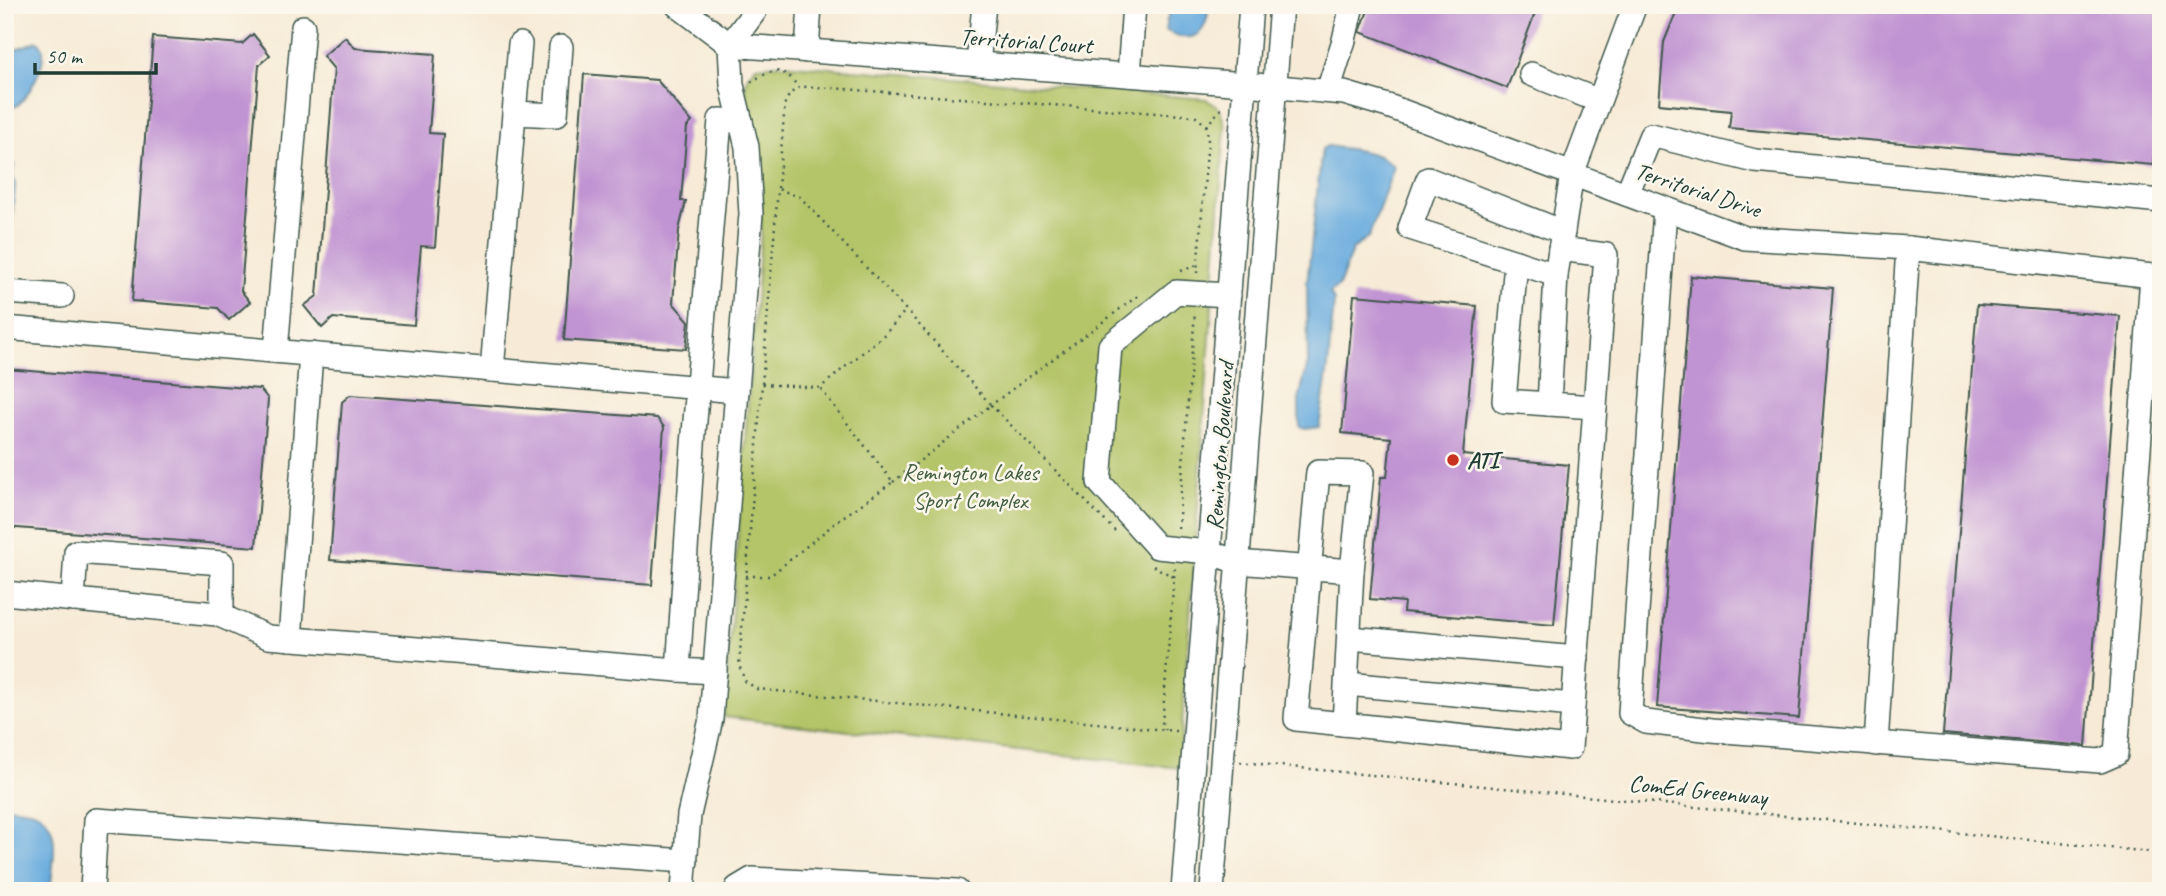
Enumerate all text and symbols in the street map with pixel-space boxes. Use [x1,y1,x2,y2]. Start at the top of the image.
street label: Territorial Court [959,21,1095,61]
scale bar [35,32,156,76]
text: 50 m [46,43,84,69]
street label: Territorial Drive [1631,156,1767,225]
street label: Remington Boulevard [1199,357,1241,531]
place label: ATI [1467,445,1504,475]
marker: ATI [1445,452,1461,468]
park label: Remington Lakes Sport Complex [902,457,1041,515]
street label: ComEd Greenway [1628,768,1770,812]

